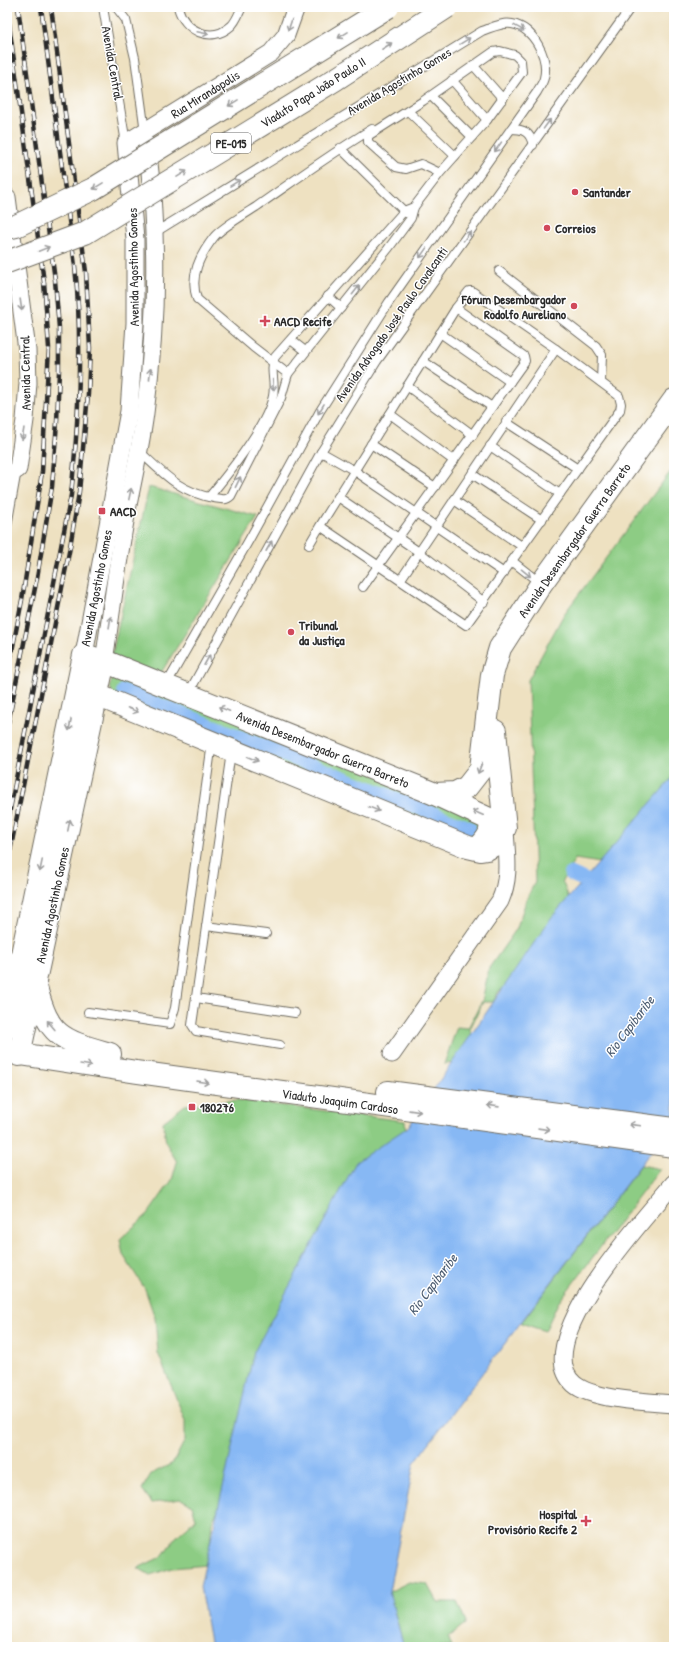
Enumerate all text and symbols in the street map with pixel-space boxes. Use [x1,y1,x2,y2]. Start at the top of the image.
one-way arrow [285,19,293,31]
one-way arrow [513,24,525,32]
street label: Avenida Central [98,25,128,102]
one-way arrow [197,29,210,37]
one-way arrow [338,31,349,39]
one-way arrow [459,37,471,45]
one-way arrow [381,41,393,49]
street label: Avenida Agostinho Gomes [344,43,454,119]
street label: Viaduto Papa João Paulo II [257,52,369,132]
street label: Rua Mirandopolis [167,66,243,122]
one-way arrow [227,100,239,108]
one-way arrow [543,119,551,130]
road number: PE-015 [211,133,251,153]
one-way arrow [494,142,502,153]
one-way arrow [176,169,188,177]
one-way arrow [229,179,241,187]
one-way arrow [92,183,104,191]
place label: Santander [583,183,632,201]
marker: Santander [570,187,580,197]
street label: Avenida Agostinho Gomes [123,208,143,326]
place label: Correios [555,219,596,237]
marker: Correios [542,223,552,233]
one-way arrow [463,231,471,242]
street label: Avenida Advogado José Paulo Cavalcanti [330,243,452,405]
one-way arrow [37,245,49,253]
one-way arrow [419,248,427,259]
one-way arrow [352,284,360,295]
place label: Fórum Desembargador Rodolfo Aureliano [461,290,567,323]
one-way arrow [17,298,25,311]
marker: Fórum Desembargador Rodolfo Aureliano [569,301,579,311]
place label: AACD Recife [274,312,333,330]
marker: AACD Recife [259,315,271,327]
street label: Avenida Central [15,335,35,411]
one-way arrow [146,368,153,381]
one-way arrow [269,378,277,391]
one-way arrow [317,403,325,414]
one-way arrow [19,427,27,440]
street label: Avenida Desembargador Guerra Barreto [514,459,634,621]
one-way arrow [235,476,242,488]
one-way arrow [127,488,135,501]
place label: AACD [110,502,137,520]
marker: AACD [97,506,107,516]
street label: Avenida Agostinho Gomes [76,528,116,648]
one-way arrow [266,540,273,552]
one-way arrow [521,569,532,577]
one-way arrow [106,616,114,629]
place label: Tribunal da Justiça [298,616,346,649]
marker: Tribunal da Justiça [286,627,296,637]
one-way arrow [203,654,211,666]
one-way arrow [219,705,231,713]
one-way arrow [127,706,139,714]
street label: Avenida Desembargador Guerra Barreto [234,706,412,792]
one-way arrow [65,718,73,731]
one-way arrow [247,756,259,763]
one-way arrow [475,761,483,773]
one-way arrow [367,805,379,813]
one-way arrow [472,809,484,816]
one-way arrow [66,819,74,832]
street label: Avenida Agostinho Gomes [31,845,73,965]
one-way arrow [37,859,45,872]
water label: Rio Capibaribe [600,990,660,1061]
one-way arrow [46,1020,55,1031]
one-way arrow [79,1061,92,1069]
one-way arrow [196,1078,209,1086]
street label: Viaduto Joaquim Cardoso [281,1084,399,1118]
place label: 180276 [200,1098,235,1116]
marker: 180276 [187,1102,197,1112]
one-way arrow [486,1102,499,1110]
one-way arrow [408,1107,421,1115]
one-way arrow [629,1121,642,1128]
one-way arrow [537,1125,550,1133]
water label: Rio Capibaribe [403,1248,463,1319]
place label: Hospital Provisório Recife 2 [488,1505,578,1538]
marker: Hospital Provisório Recife 2 [580,1515,592,1527]

